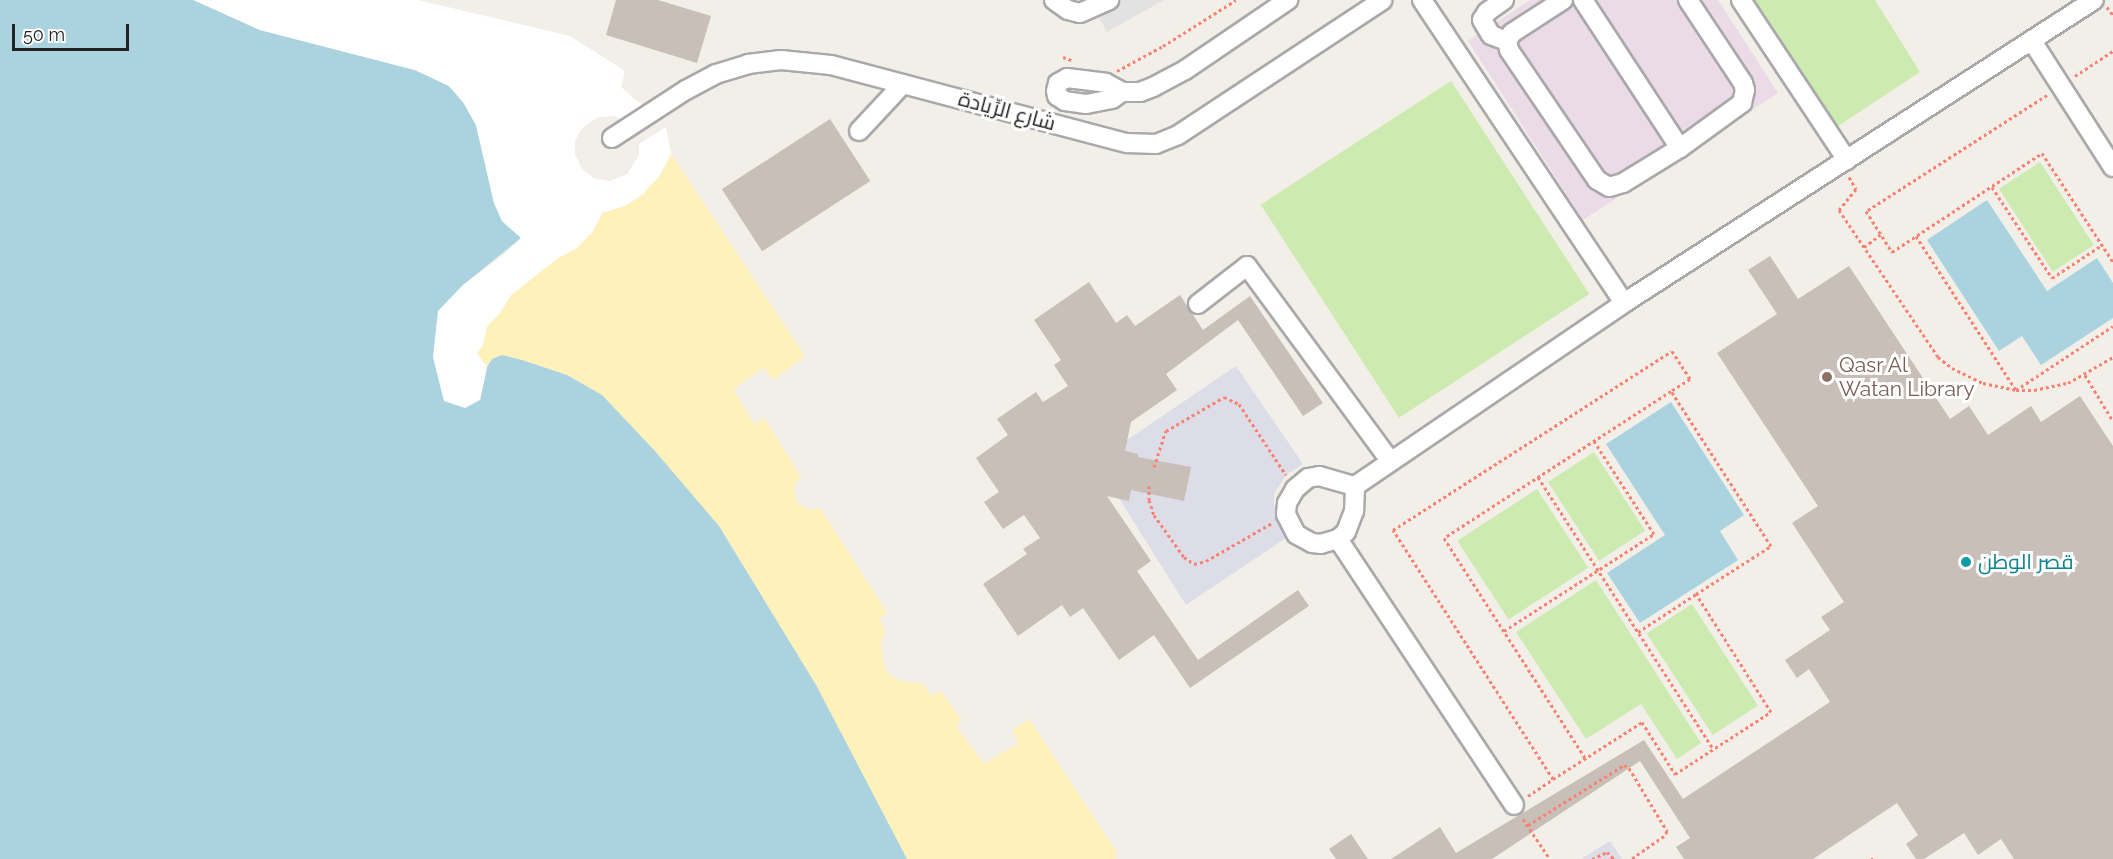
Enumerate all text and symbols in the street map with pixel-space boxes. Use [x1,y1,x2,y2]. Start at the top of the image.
scale bar [15,12,132,50]
text: 50 m [23,24,65,45]
street label: شارع الرِّيادة [956,86,1058,136]
place label: Qasr Al Watan Library [1839,352,1975,402]
marker: Qasr Al Watan Library [1820,370,1834,384]
place label: قصر الوطن [1978,549,2073,575]
marker: قصر الوطن [1959,555,1973,569]

